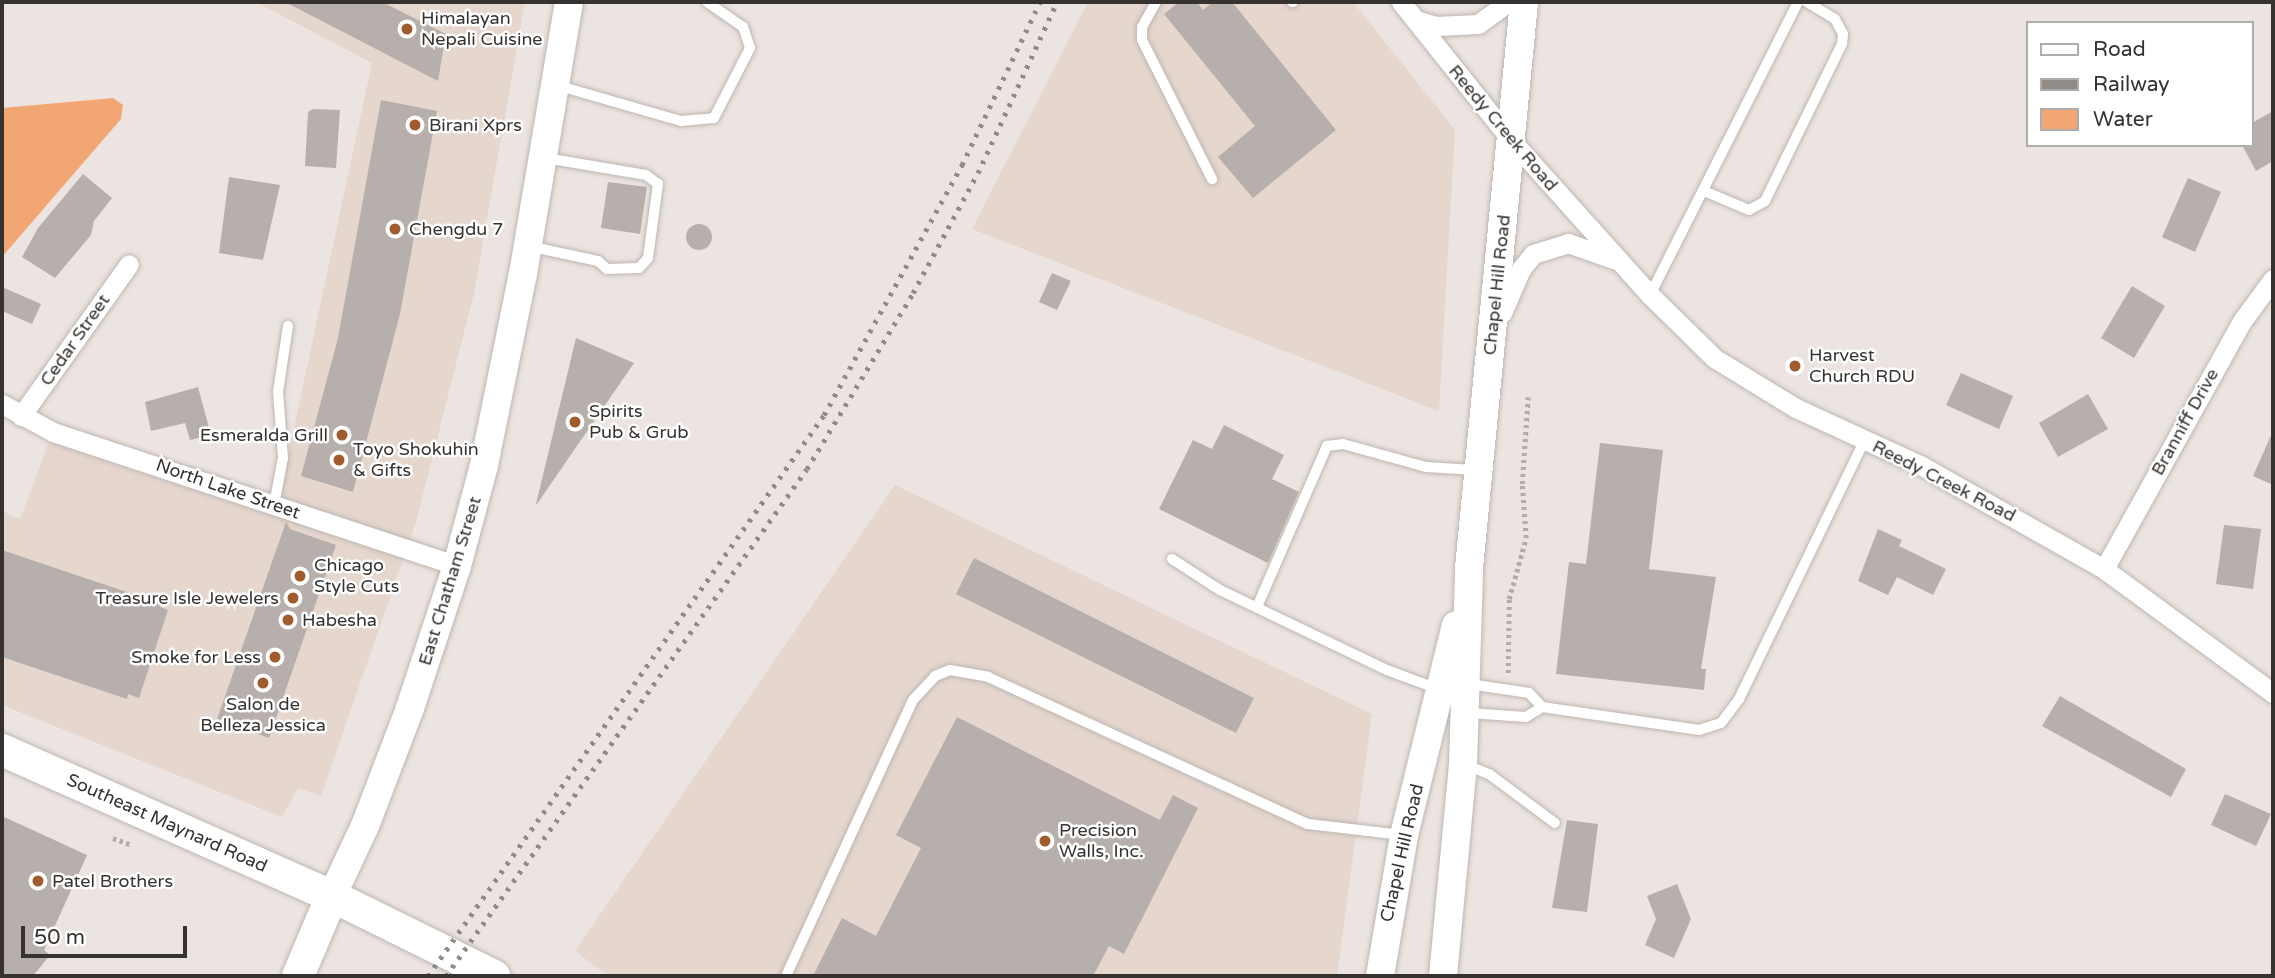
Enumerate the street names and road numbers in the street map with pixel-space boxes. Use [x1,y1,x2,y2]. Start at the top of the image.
street label: Reedy Creek Road [1444,61,1562,195]
street label: Chapel Hill Road [1479,214,1515,356]
street label: Cedar Street [35,290,115,390]
street label: Branniff Drive [2147,365,2223,479]
street label: Reedy Creek Road [1869,436,2019,526]
street label: North Lake Street [153,454,303,524]
street label: East Chatham Street [414,494,486,668]
street label: Southeast Maynard Road [63,769,271,877]
street label: Chapel Hill Road [1376,782,1428,924]

